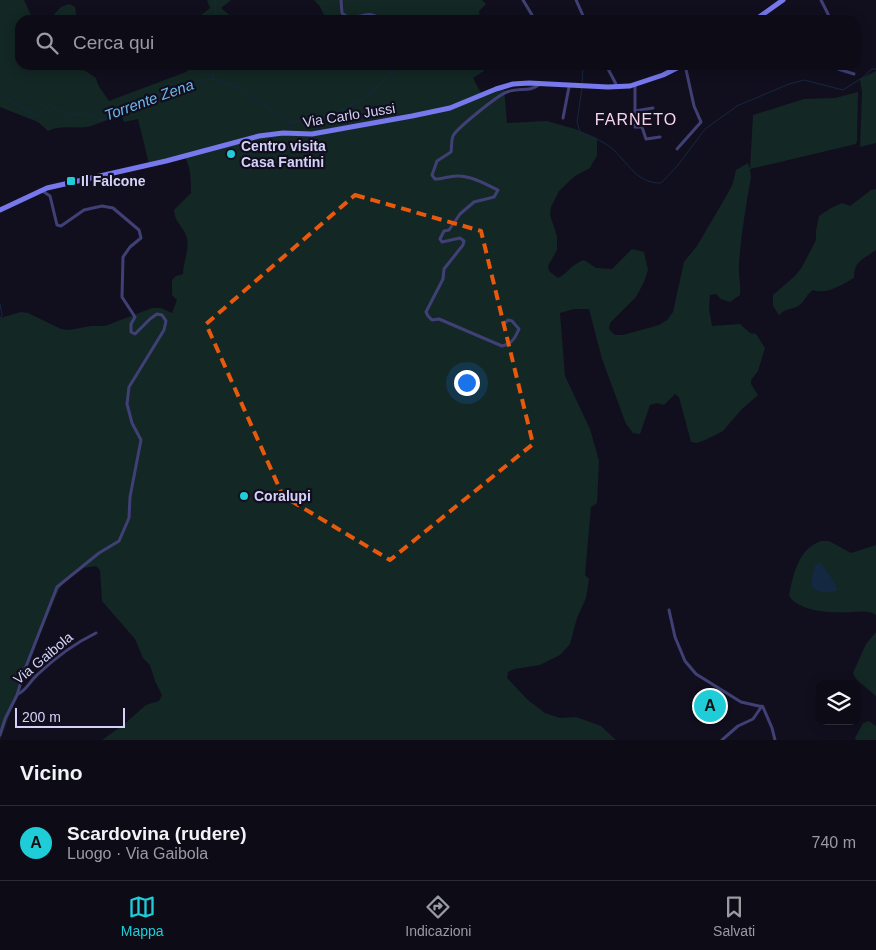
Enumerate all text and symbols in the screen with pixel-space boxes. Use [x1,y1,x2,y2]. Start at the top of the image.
search box [15,15,861,70]
icon: search [33,29,61,57]
text: Cerca qui [73,32,154,53]
water label: Torrente Zena [102,76,196,124]
street label: Via Carlo Jussi [302,100,396,130]
district label: FARNETO [595,111,677,128]
place label: Centro visita Casa Fantini [241,138,326,170]
marker: Centro visita Casa Fantini [225,148,237,160]
place label: Il Falcone [81,173,146,189]
marker: Il Falcone [65,175,77,187]
your location [454,370,480,396]
place label: Coralupi [254,488,311,504]
marker: Coralupi [238,490,250,502]
street label: Via Gaibola [10,629,76,687]
map controls [816,680,861,725]
button: layers [816,680,861,725]
pin: A [694,687,726,725]
scale bar [15,705,125,728]
text: 200 m [22,709,61,725]
text: Vicino [20,761,83,784]
text: Scardovina (rudere) [67,823,247,844]
text: A [30,834,42,851]
text: 740 m [812,834,856,851]
text: Luogo · Via Gaibola [67,845,208,862]
tab: Mappa [121,893,164,939]
tab: Indicazioni [405,893,471,939]
tab: Salvati [713,893,755,939]

